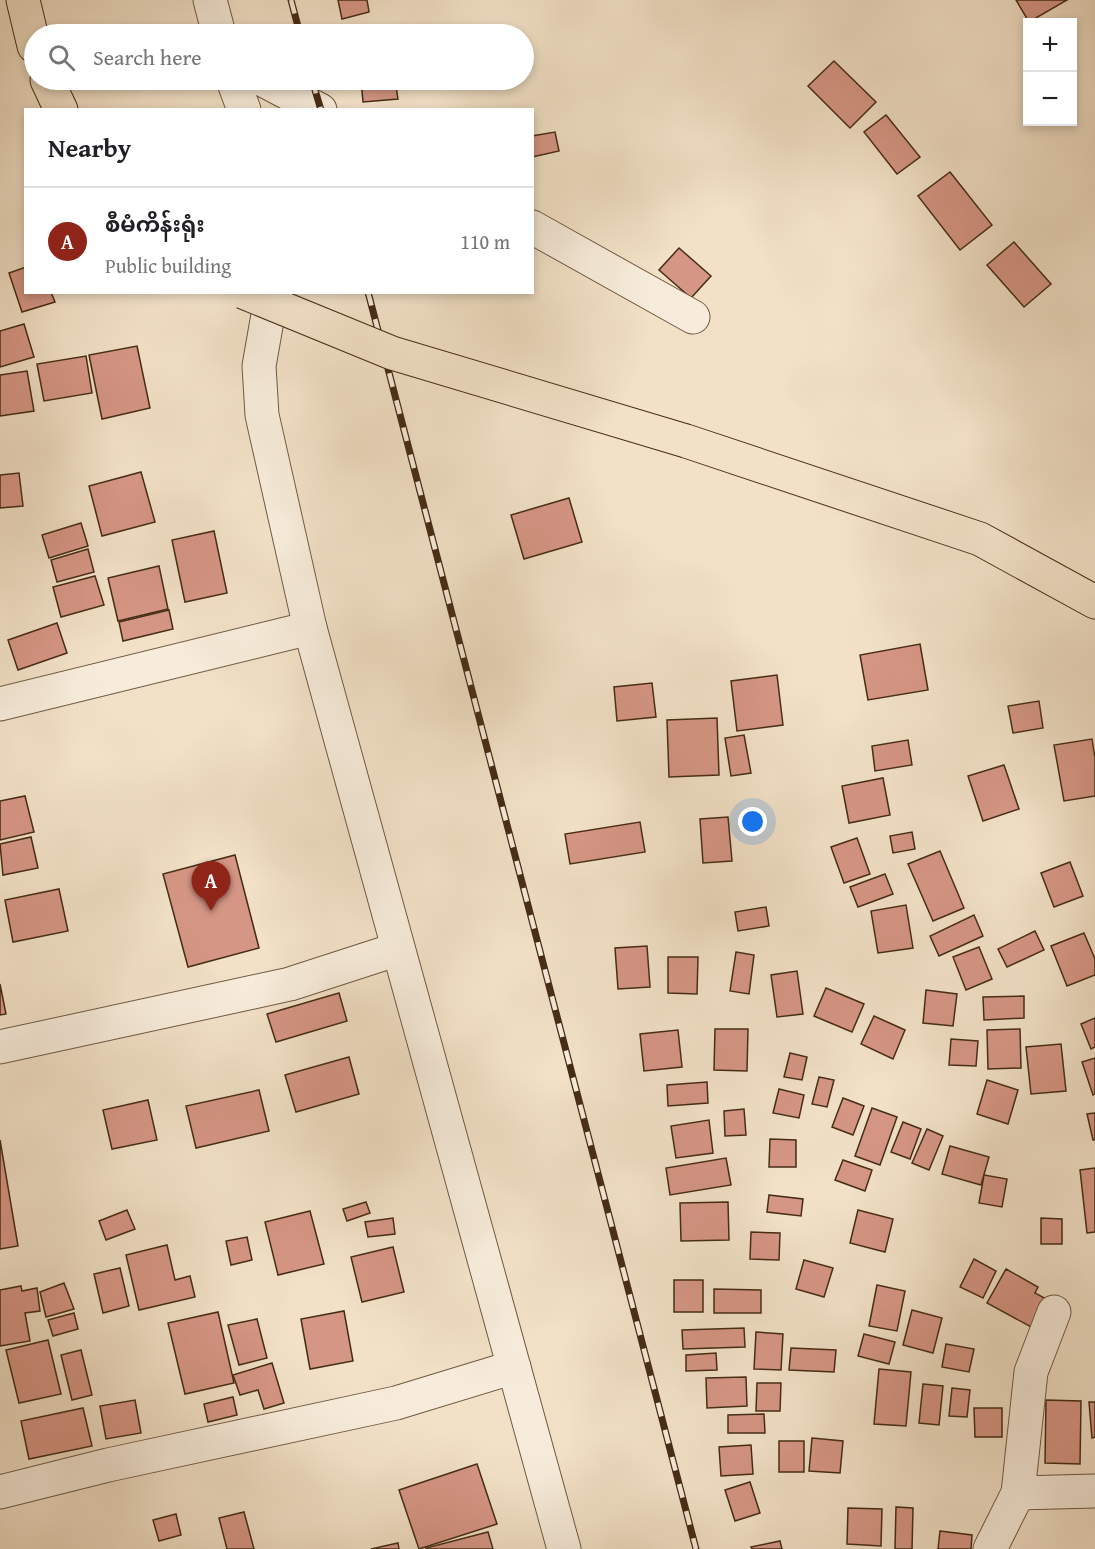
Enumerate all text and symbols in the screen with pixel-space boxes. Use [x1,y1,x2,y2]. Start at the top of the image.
map controls [1023,18,1077,126]
button: + [1023,18,1077,72]
search box [24,24,534,90]
icon: search [45,41,78,74]
text: Search here [93,41,202,73]
button: − [1023,72,1077,126]
text: Nearby [48,128,131,167]
text: စီမံကိန်းရုံး‌ [105,208,205,240]
text: A [61,227,74,256]
text: 110 m [460,227,510,256]
text: Public building [105,251,231,280]
your location [738,807,767,836]
pin: A [192,862,230,911]

